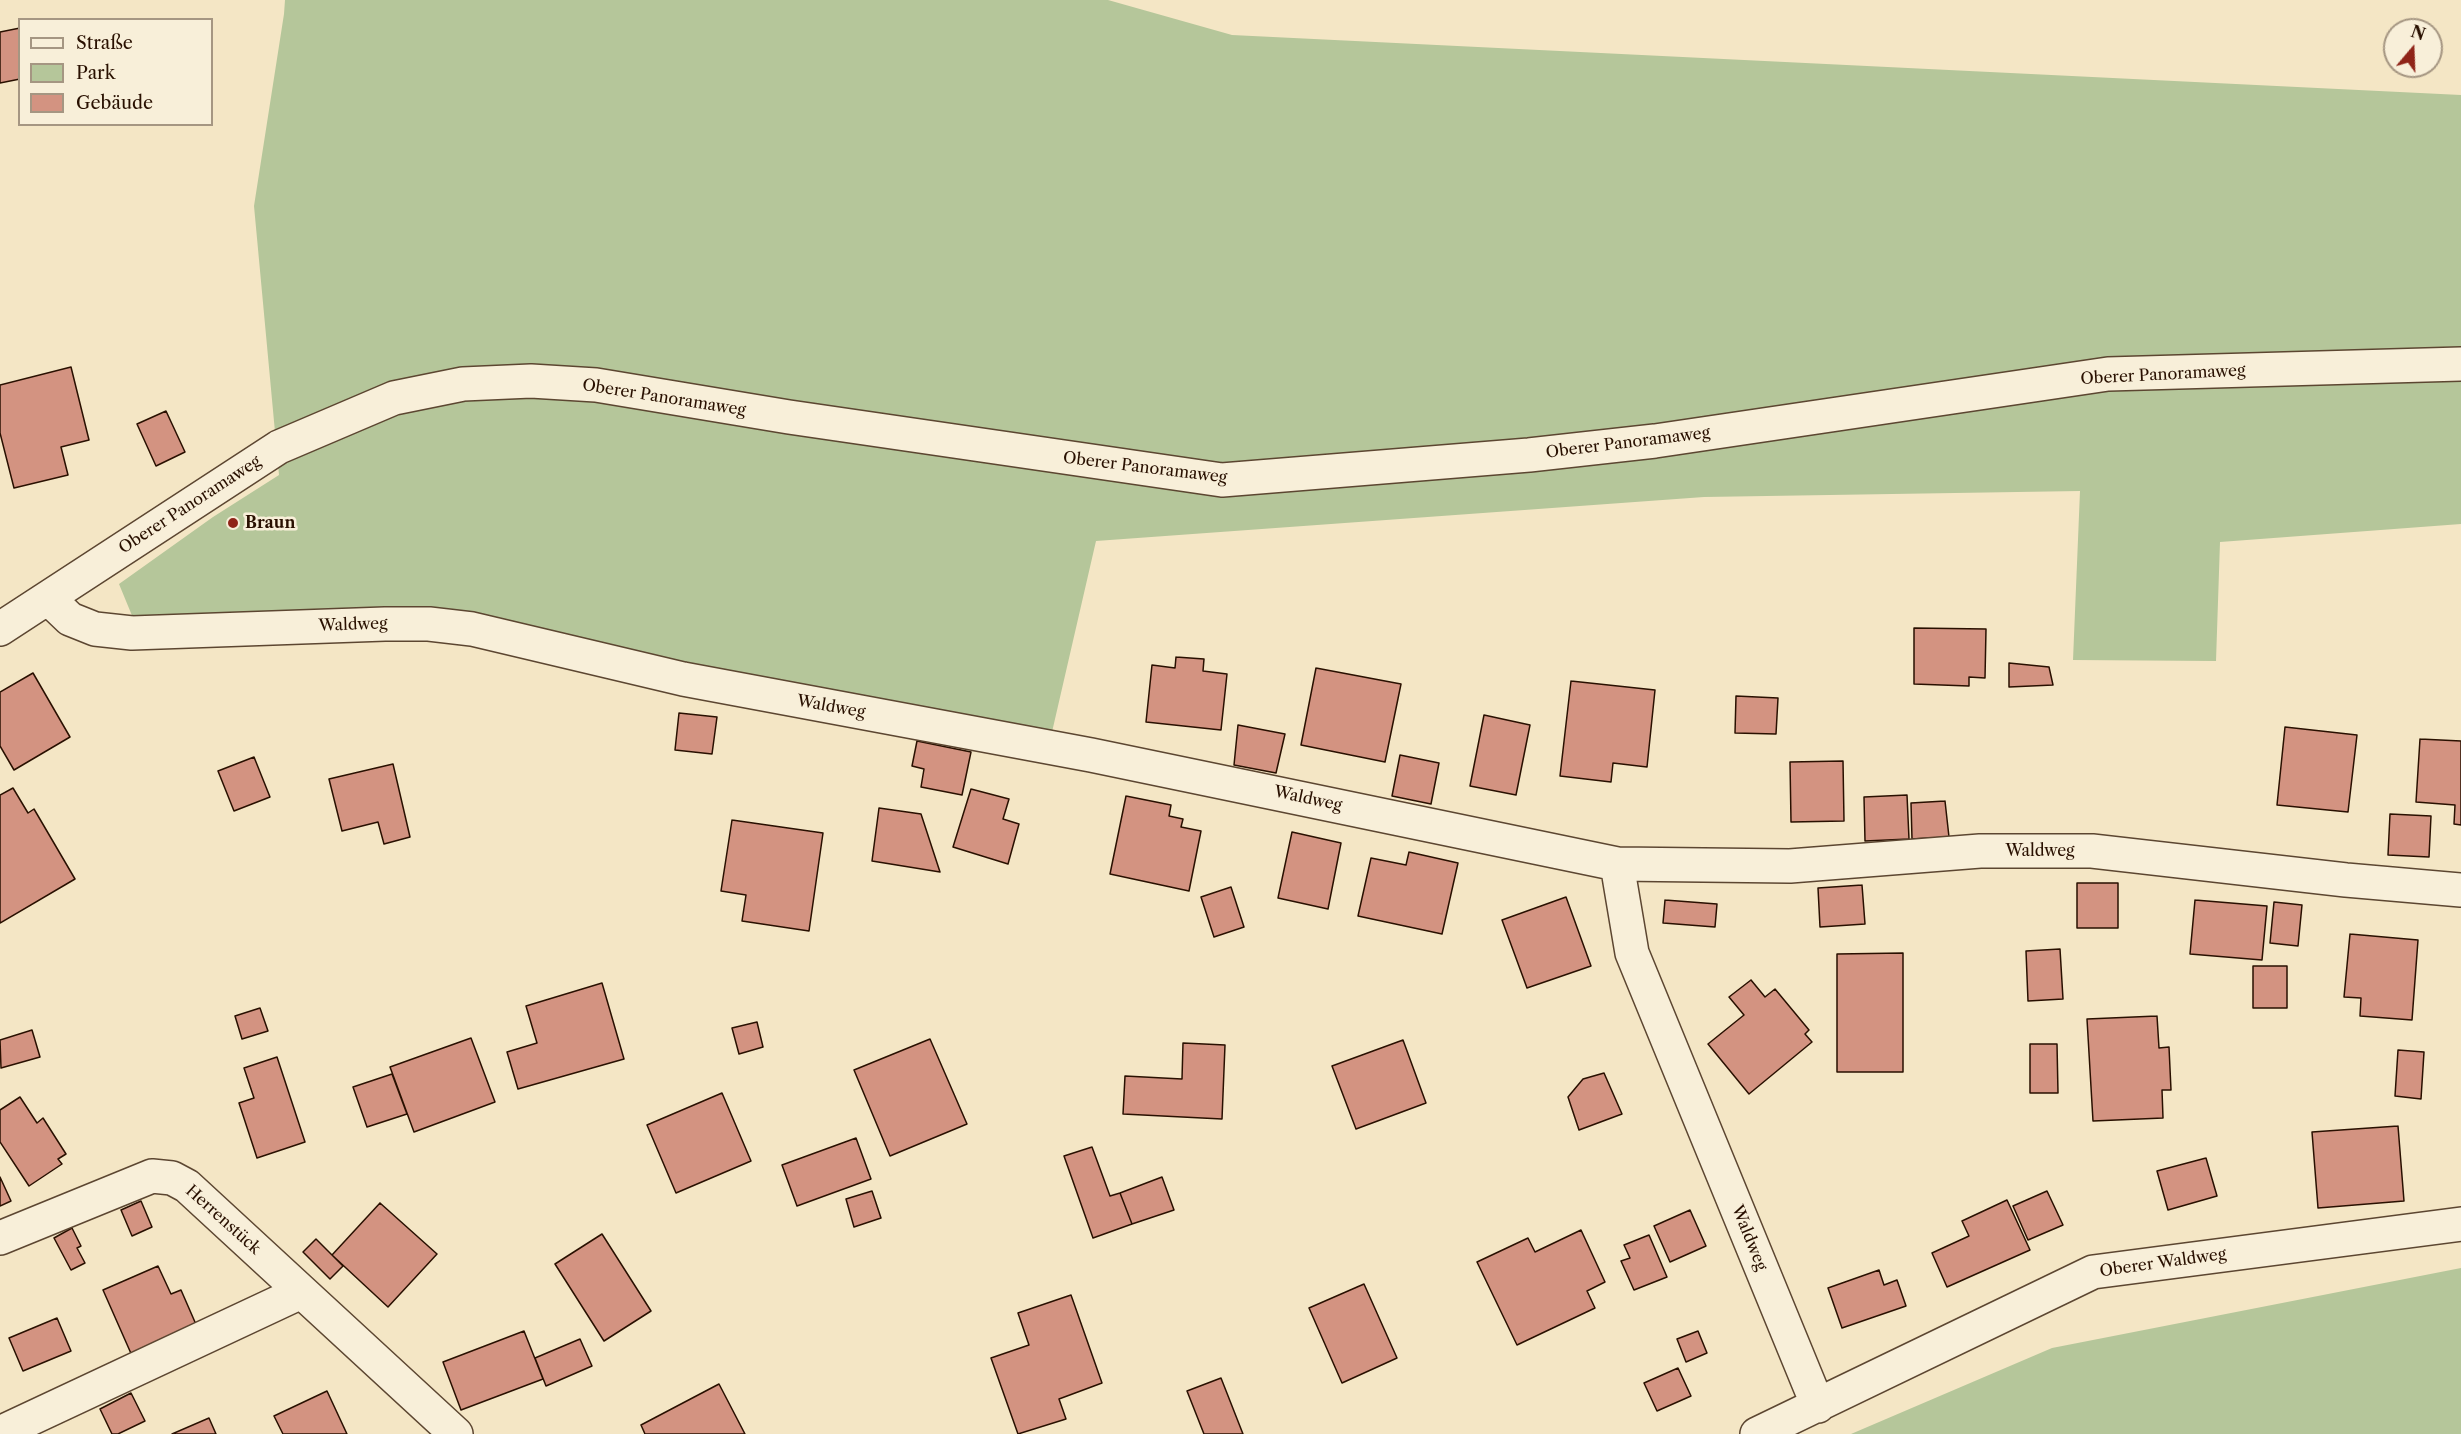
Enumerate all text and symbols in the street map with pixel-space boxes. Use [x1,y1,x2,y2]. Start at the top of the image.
legend [18,18,213,126]
north arrow [2383,18,2443,78]
text: N [2408,21,2428,45]
text: Straße [76,32,133,54]
text: Park [76,62,115,84]
text: Gebäude [76,92,153,114]
street label: Oberer Panoramaweg [2080,361,2246,389]
street label: Oberer Panoramaweg [581,376,747,420]
street label: Oberer Panoramaweg [1545,423,1711,463]
street label: Oberer Panoramaweg [1062,448,1228,488]
street label: Oberer Panoramaweg [115,452,265,558]
place label: Braun [245,513,295,533]
marker: Braun [226,516,240,530]
street label: Waldweg [318,614,388,636]
street label: Waldweg [795,692,867,722]
street label: Waldweg [1272,782,1344,816]
street label: Waldweg [2005,841,2075,861]
street label: Herrenstück [182,1181,264,1259]
street label: Waldweg [1727,1202,1771,1274]
street label: Oberer Waldweg [2099,1245,2227,1281]

